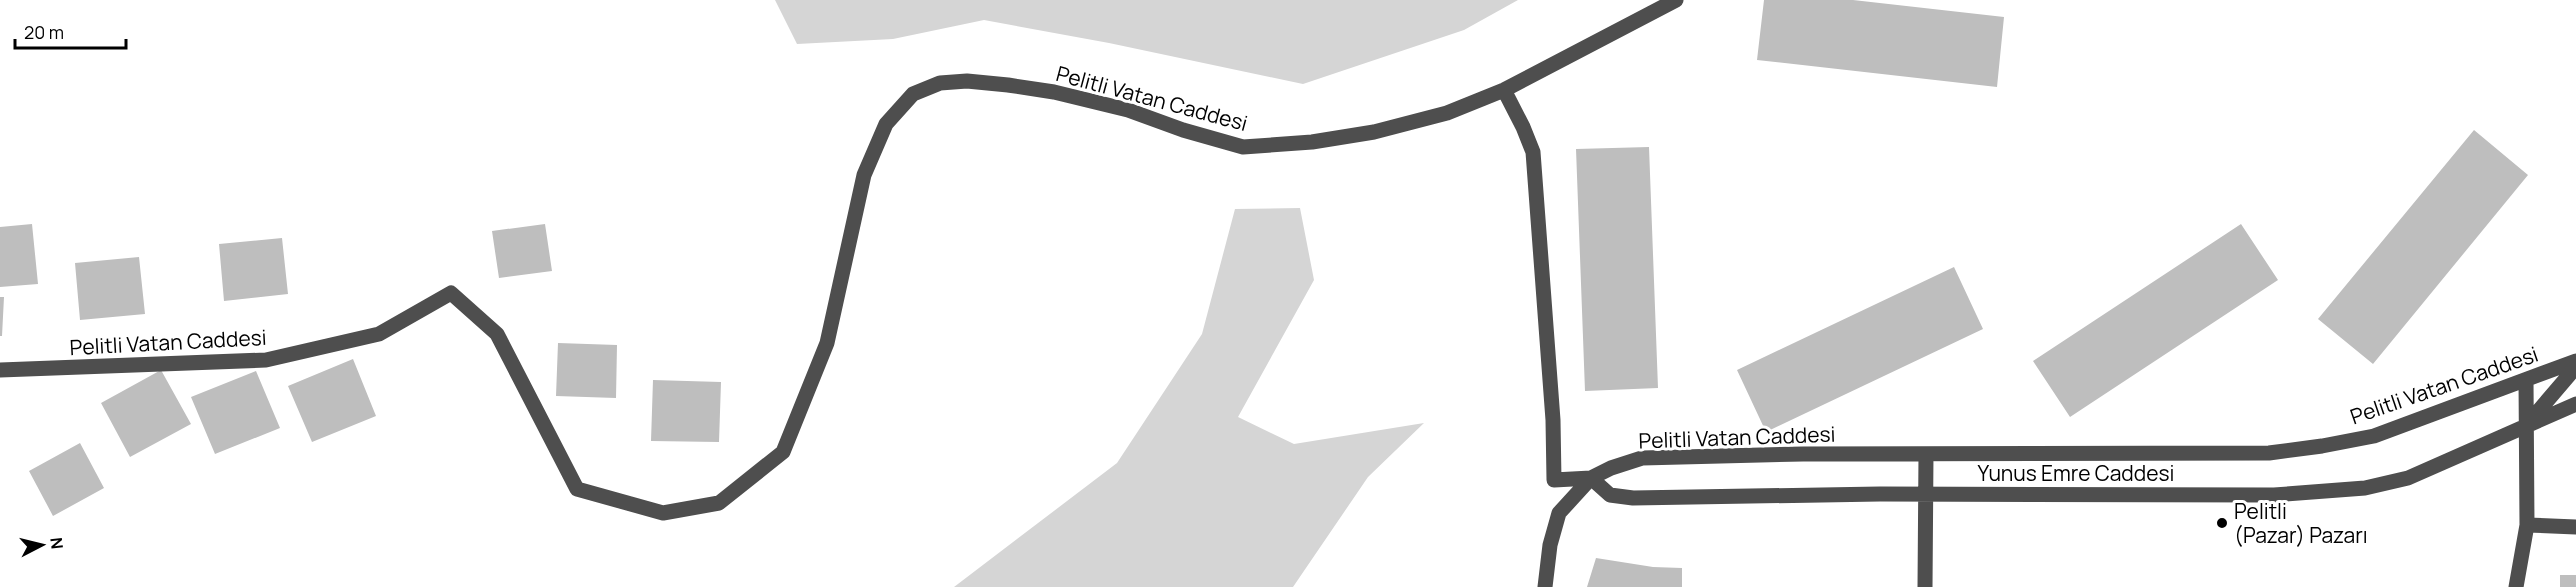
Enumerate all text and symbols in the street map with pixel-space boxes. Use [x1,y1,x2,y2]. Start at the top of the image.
scale bar [15,12,126,50]
text: 20 m [24,20,64,44]
street label: Pelitli Vatan Caddesi [1053,59,1251,137]
street label: Pelitli Vatan Caddesi [69,323,267,361]
street label: Pelitli Vatan Caddesi [2346,340,2542,430]
street label: Pelitli Vatan Caddesi [1638,420,1836,454]
street label: Yunus Emre Caddesi [1978,459,2174,487]
place label: Pelitli (Pazar) Pazarı [2234,497,2368,549]
north arrow [12,515,72,575]
marker: Pelitli (Pazar) Pazarı [2215,516,2229,530]
text: N [45,536,69,550]

